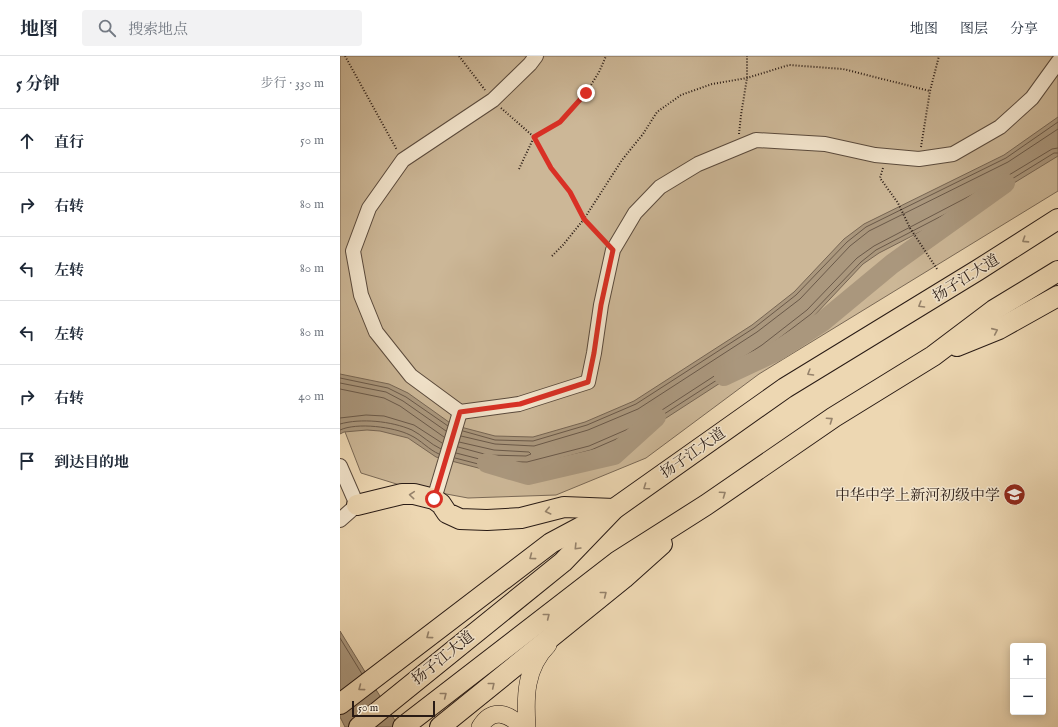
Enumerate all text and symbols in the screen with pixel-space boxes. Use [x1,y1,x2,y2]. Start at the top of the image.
search box [82,10,362,46]
icon: search [96,17,118,39]
text: 地图 [20,18,58,42]
text: 搜索地点 [128,20,188,39]
text: 地图 [910,20,938,38]
text: 图层 [960,20,988,38]
text: 分享 [1010,20,1038,38]
text: 5 分钟 [16,74,60,95]
text: 步行 · 330 m [260,75,324,92]
route end [577,84,595,102]
icon: ahead [16,130,38,152]
text: 50 m [300,132,324,149]
text: 直行 [54,133,84,152]
icon: right [16,194,38,216]
text: 80 m [300,196,324,213]
text: 右转 [54,197,84,216]
one-way arrow [1022,236,1029,243]
street label: 扬子江大道 [929,250,1003,306]
icon: left [16,258,38,280]
text: 80 m [300,260,324,277]
text: 左转 [54,261,84,280]
one-way arrow [918,300,925,308]
icon: left [16,322,38,344]
text: 80 m [300,324,324,341]
text: 左转 [54,325,84,344]
one-way arrow [992,327,999,335]
one-way arrow [807,368,814,375]
icon: right [16,386,38,408]
text: 40 m [298,388,324,405]
text: 右转 [54,389,84,408]
one-way arrow [825,418,832,425]
street label: 扬子江大道 [657,424,729,482]
icon: arrive [16,450,38,472]
text: 到达目的地 [54,453,129,472]
one-way arrow [643,482,650,490]
school or university icon: 中华中学上新河初级中学 [1002,482,1028,508]
place label: 中华中学上新河初级中学 [835,486,1000,505]
one-way arrow [409,490,416,499]
route start [425,490,443,508]
one-way arrow [718,492,725,499]
one-way arrow [544,507,551,515]
one-way arrow [574,542,582,550]
one-way arrow [530,552,537,559]
one-way arrow [599,592,606,599]
one-way arrow [542,613,549,620]
street label: 扬子江大道 [408,627,478,689]
one-way arrow [426,632,433,639]
map controls [1010,643,1046,715]
button: + [1010,643,1046,679]
button: − [1010,679,1046,715]
one-way arrow [487,682,494,689]
one-way arrow [359,683,366,690]
one-way arrow [440,692,447,700]
scale bar [352,699,435,718]
text: 50 m [358,701,378,715]

